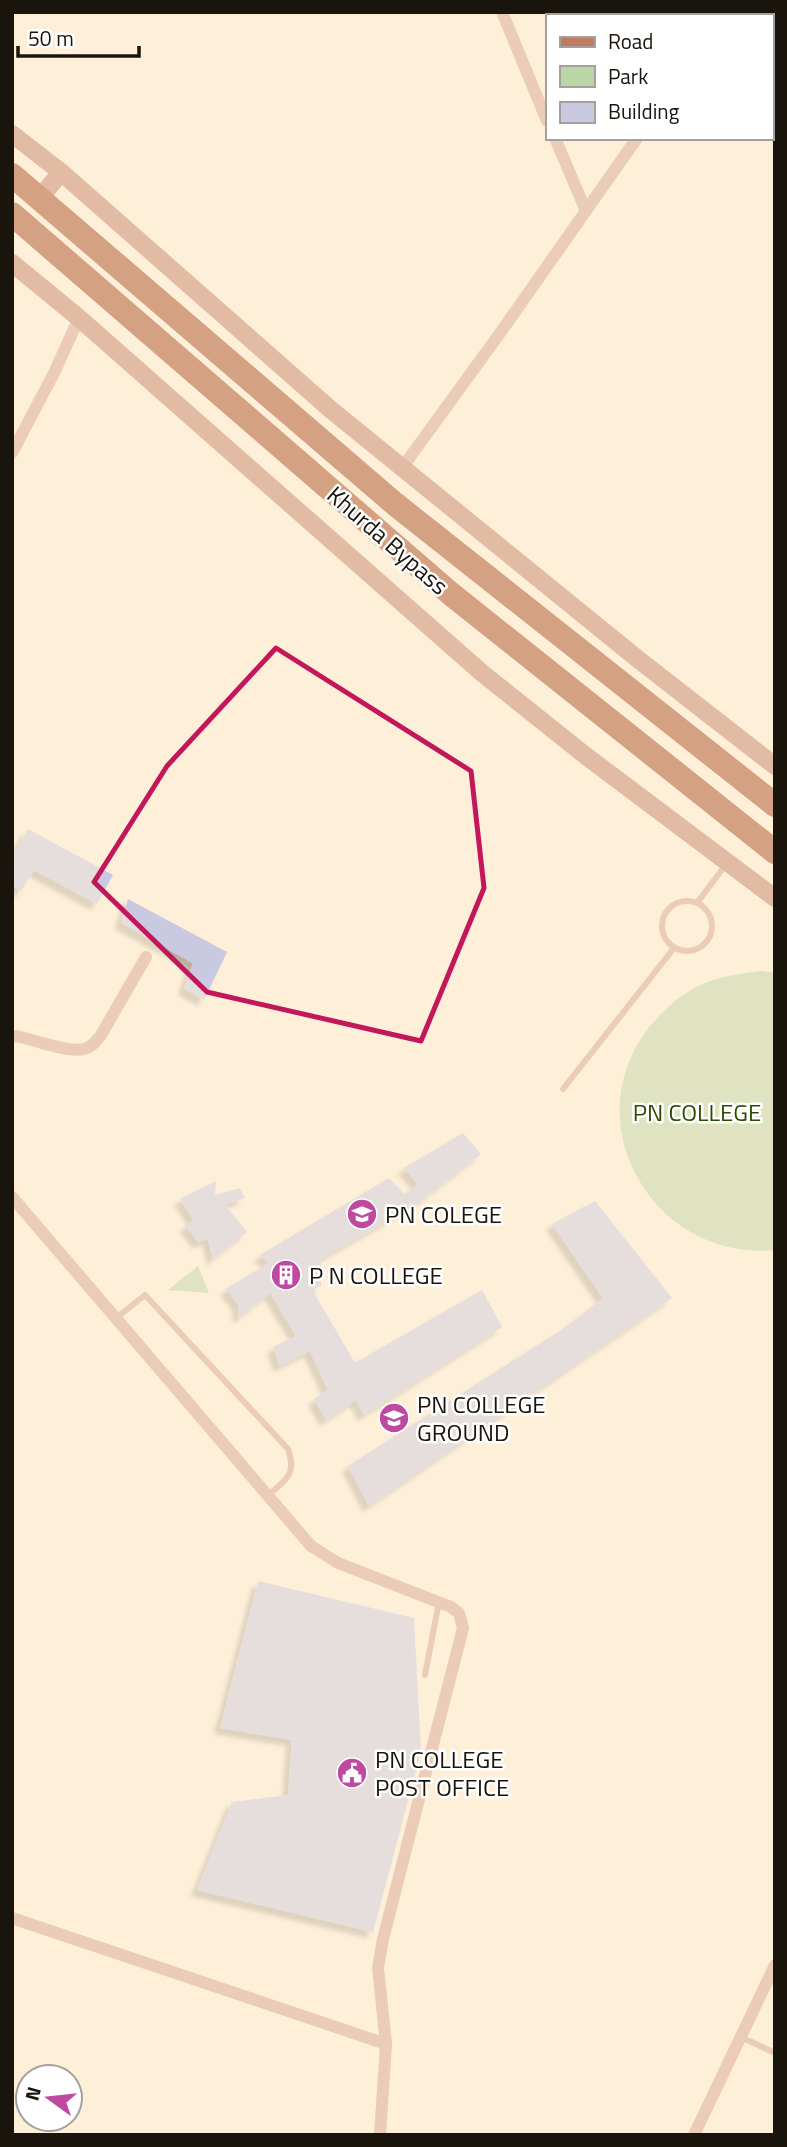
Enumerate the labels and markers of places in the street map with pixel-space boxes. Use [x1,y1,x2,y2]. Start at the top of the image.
place label: PN COLEGE [385,1196,502,1232]
school or university icon: PN COLEGE [345,1197,379,1231]
place label: P N COLLEGE [309,1257,443,1293]
building icon: P N COLLEGE [269,1258,303,1292]
place label: PN COLLEGE GROUND [417,1386,546,1450]
school or university icon: PN COLLEGE GROUND [377,1401,411,1435]
place label: PN COLLEGE POST OFFICE [375,1741,509,1805]
public building icon: PN COLLEGE POST OFFICE [335,1756,369,1790]

